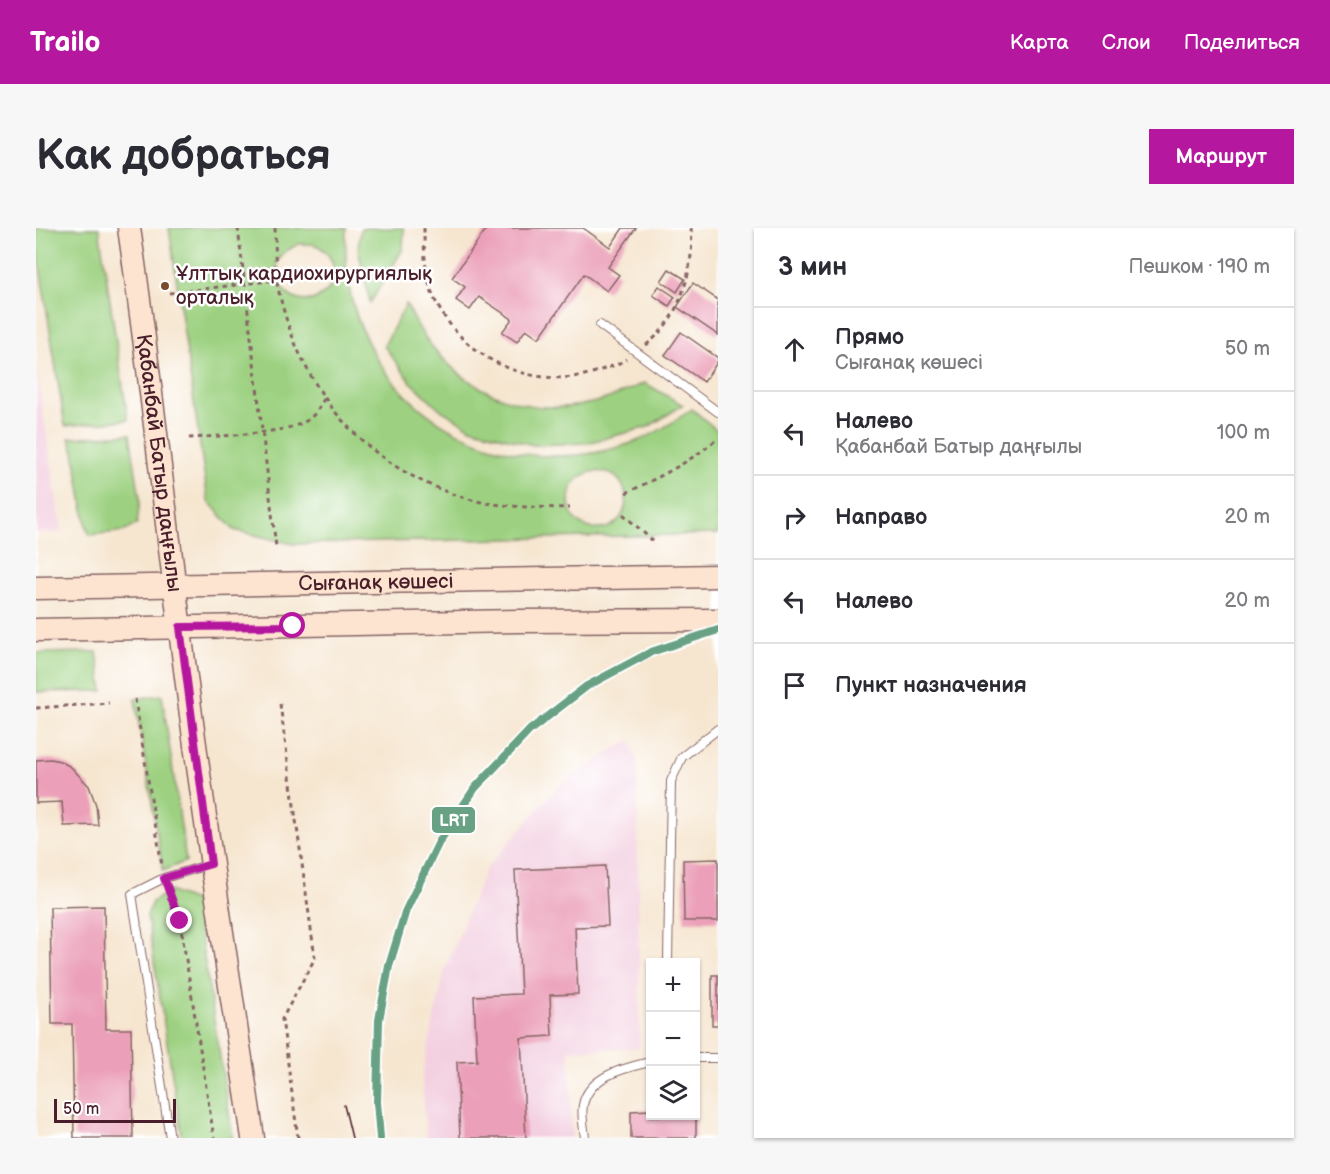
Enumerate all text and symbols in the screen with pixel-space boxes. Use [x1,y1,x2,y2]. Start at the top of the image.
text: Trailo [30,26,101,59]
text: Карта [1010,30,1069,55]
text: Слои [1102,30,1151,55]
text: Поделиться [1184,30,1300,55]
button: Маршрут [1149,129,1294,184]
text: Как добраться [36,131,331,182]
text: 3 мин [778,252,847,283]
text: Пешком · 190 m [1129,255,1270,279]
place label: Ұлттық кардиохирургиялық орталық [176,262,432,310]
marker: Ұлттық кардиохирургиялық орталық [159,280,171,292]
text: Прямо [835,324,904,351]
street label: Қабанбай Батыр даңғылы [131,333,188,593]
icon: ahead [778,333,811,366]
text: 50 m [1225,337,1270,361]
text: Сығанақ көшесі [835,351,983,375]
text: Налево [835,408,913,435]
icon: left [778,417,811,450]
text: 100 m [1217,421,1270,445]
text: Қабанбай Батыр даңғылы [835,435,1082,459]
icon: right [778,501,811,534]
text: Направо [835,504,927,531]
text: 20 m [1225,505,1270,529]
street label: Сығанақ көшесі [298,568,454,596]
icon: left [778,585,811,618]
text: Налево [835,588,913,615]
text: 20 m [1225,589,1270,613]
route start [279,612,305,638]
icon: arrive [778,669,811,702]
text: Пункт назначения [835,672,1027,699]
line badge: LRT [431,806,476,834]
text: LRT [439,812,470,831]
route end [166,907,192,933]
map controls [646,958,700,1120]
button: + [646,958,700,1012]
button: − [646,1012,700,1066]
button: layers [646,1066,700,1120]
scale bar [54,1096,176,1124]
text: 50 m [63,1100,99,1119]

